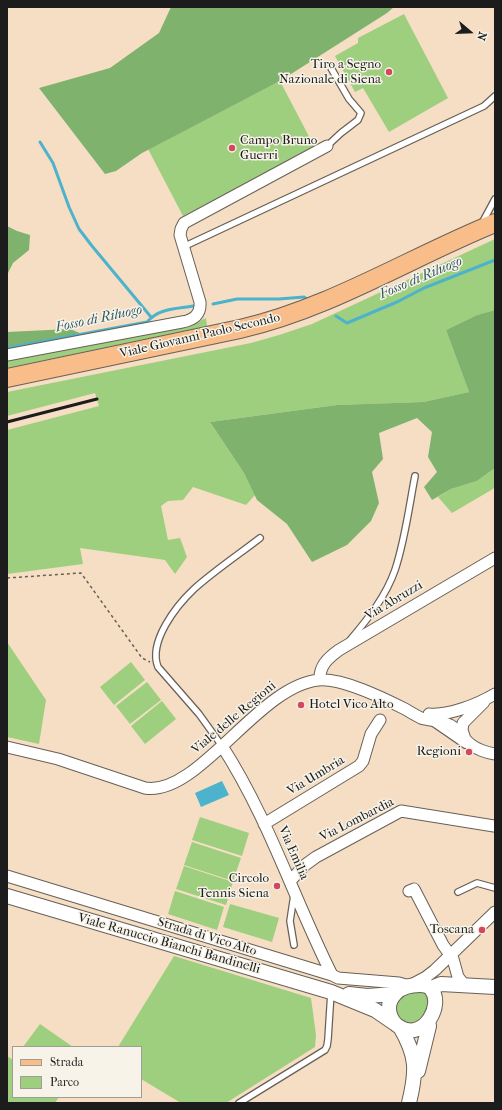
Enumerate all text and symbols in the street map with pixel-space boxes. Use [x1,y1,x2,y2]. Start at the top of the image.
north arrow [450,12,490,52]
text: N [474,30,489,42]
place label: Tiro a Segno Nazionale di Siena [279,57,381,88]
marker: Tiro a Segno Nazionale di Siena [384,67,394,77]
place label: Campo Bruno Guerri [240,133,317,164]
marker: Campo Bruno Guerri [227,143,237,153]
water label: Fosso di Riluogo [377,253,465,303]
water label: Fosso di Riluogo [54,302,144,336]
street label: Viale Giovanni Paolo Secondo [118,310,282,362]
street label: Via Abruzzi [362,578,426,624]
street label: Viale delle Regioni [189,678,279,758]
place label: Hotel Vico Alto [309,697,394,713]
marker: Hotel Vico Alto [296,700,306,710]
place label: Regioni [417,744,461,760]
marker: Regioni [464,747,474,757]
street label: Via Umbria [285,753,347,799]
street label: Via Lombardia [317,795,397,845]
street label: Via Emilia [274,824,312,882]
place label: Circolo Tennis Siena [198,871,269,902]
marker: Circolo Tennis Siena [272,881,282,891]
street label: Viale Ranuccio Bianchi Bandinelli [76,910,262,978]
street label: Strada di Vico Alto [155,914,259,960]
place label: Toscana [430,922,474,938]
marker: Toscana [477,925,487,935]
legend [12,1046,142,1098]
text: Strada [50,1055,83,1069]
text: Parco [50,1075,79,1089]

